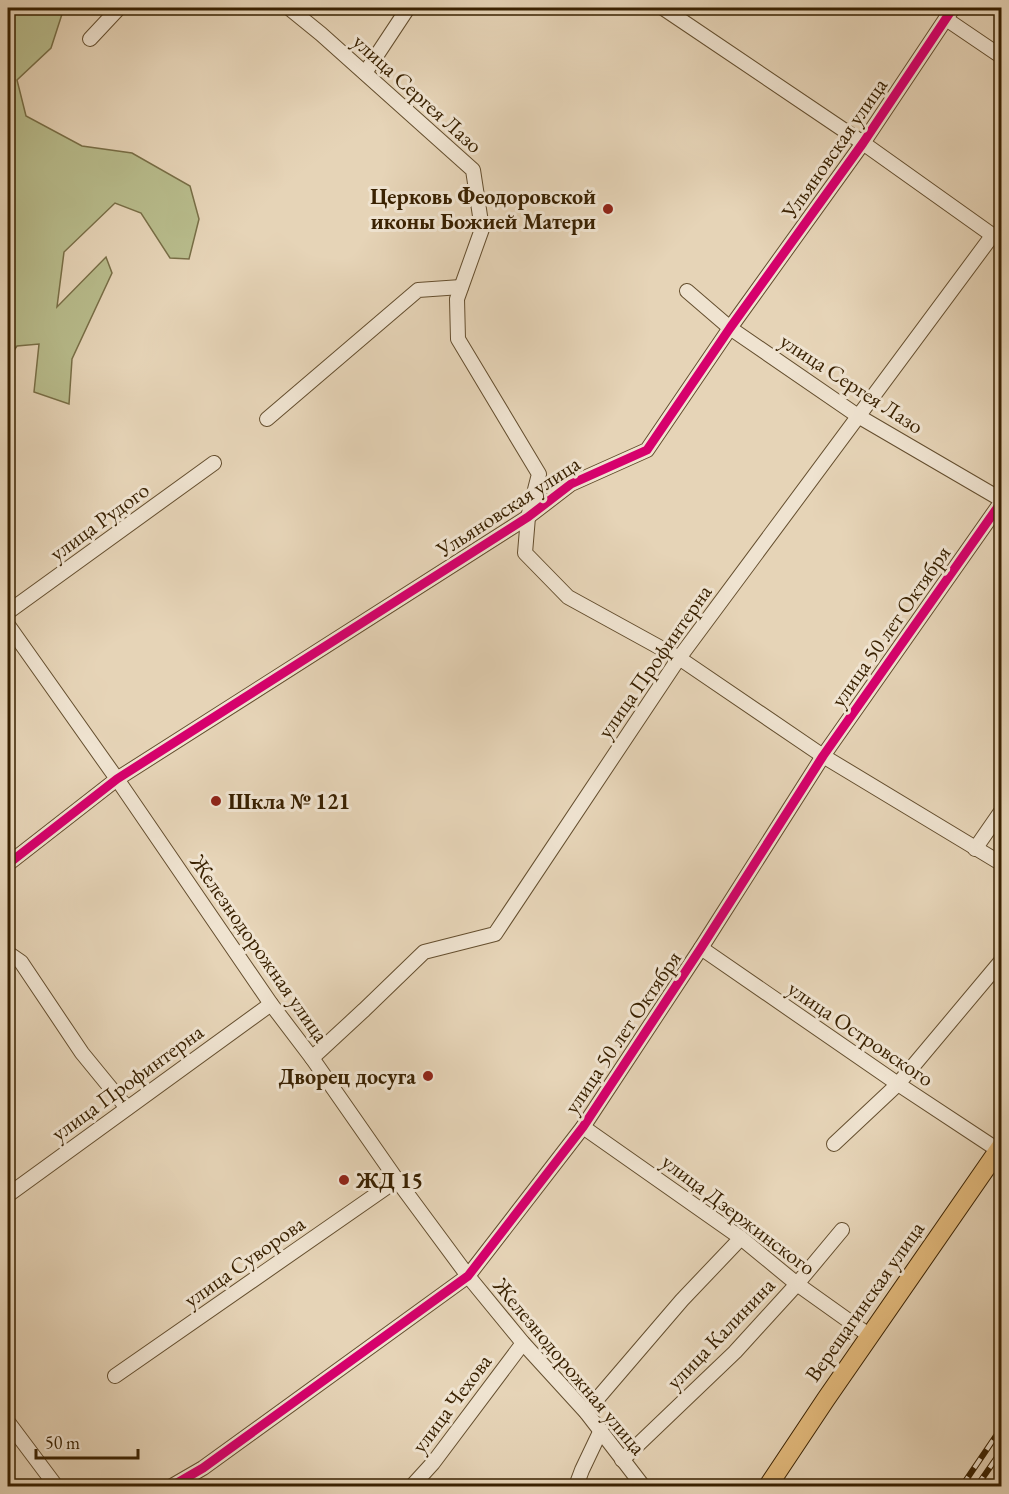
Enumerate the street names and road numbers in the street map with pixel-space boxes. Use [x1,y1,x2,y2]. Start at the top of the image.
street label: улица Сергея Лазо [346,27,489,160]
street label: Ульяновская улица [774,72,894,225]
street label: улица Сергея Лазо [774,326,929,441]
street label: Ульяновская улица [430,449,586,564]
street label: улица Рудого [44,475,155,567]
street label: улица 50 лет Октября [824,540,957,713]
street label: улица Профинтерна [590,578,718,744]
street label: Железнодорожная улица [183,848,336,1048]
street label: улица 50 лет Октября [557,945,688,1119]
street label: улица Островского [782,974,940,1093]
street label: улица Профинтерна [45,1017,209,1147]
street label: улица Дзержинского [656,1147,822,1282]
street label: улица Суворова [178,1209,311,1314]
street label: Верещагинская улица [798,1215,931,1387]
street label: Железнодорожная улица [486,1271,653,1461]
street label: улица Калинина [660,1271,781,1395]
street label: улица Чехова [405,1348,498,1459]

